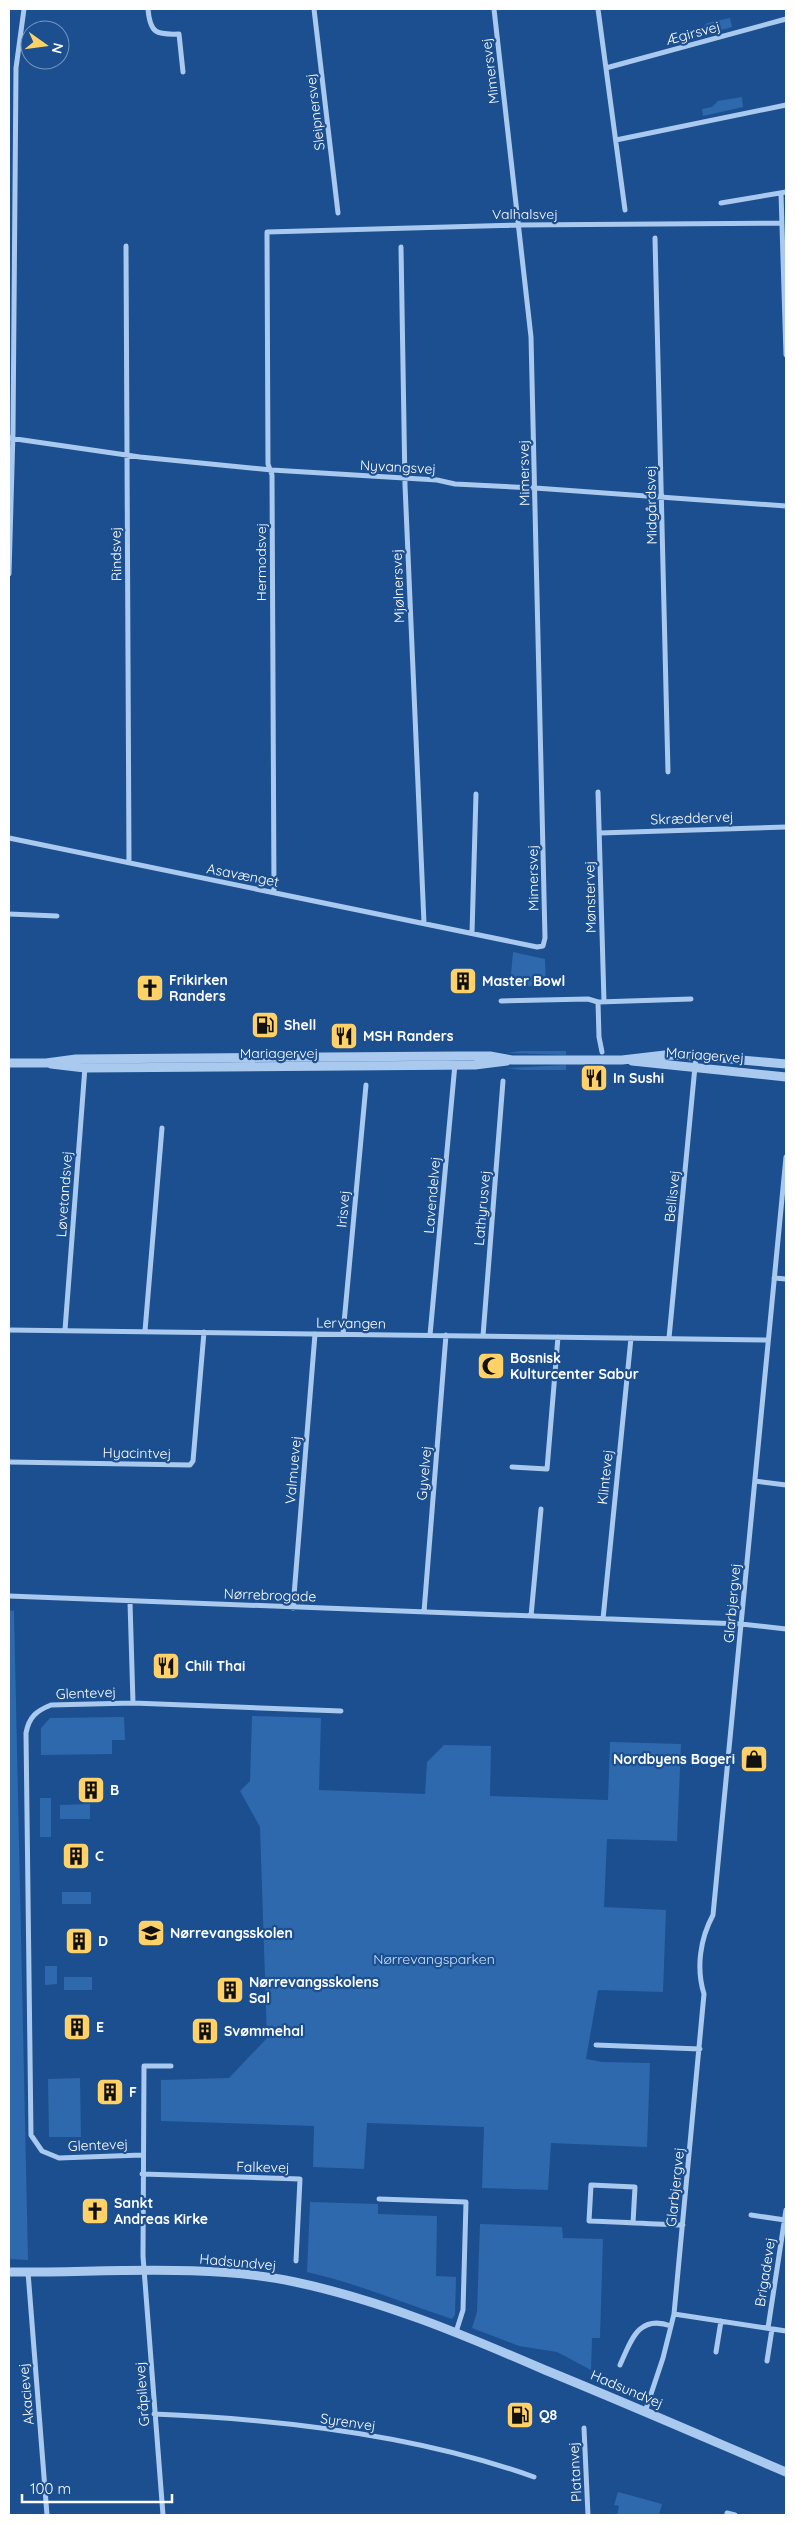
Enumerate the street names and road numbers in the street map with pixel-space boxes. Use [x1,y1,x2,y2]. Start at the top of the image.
street label: Ægirsvej [664,17,722,49]
street label: Mimersvej [477,37,503,105]
street label: Sleipnersvej [301,73,329,151]
street label: Valhalsvej [492,205,558,223]
street label: Mimersvej [514,440,534,506]
street label: Nyvangsvej [359,456,437,478]
street label: Midgårdsvej [641,465,661,545]
street label: Hermodsvej [252,523,270,601]
street label: Rindsvej [107,527,125,581]
street label: Mjølnersvej [388,549,408,623]
street label: Skræddervej [650,808,734,828]
street label: Mimersvej [523,845,543,911]
street label: Asavænget [205,859,281,891]
street label: Mønstervej [580,861,600,933]
street label: Mariagervej [665,1043,745,1067]
street label: Mariagervej [240,1044,318,1062]
street label: Løvetandsvej [52,1150,76,1238]
street label: Lavendelvej [420,1156,444,1234]
street label: Bellisvej [660,1169,684,1223]
street label: Lathyrusvej [470,1170,494,1246]
street label: Irisvej [332,1190,354,1228]
street label: Lervangen [316,1313,386,1333]
street label: Valmuevej [281,1435,305,1505]
street label: Hyacintvej [103,1443,171,1463]
street label: Gyvelvej [413,1445,435,1501]
street label: Klintevej [593,1449,617,1505]
street label: Glarbjergvej [720,1562,744,1644]
street label: Nørrebrogade [223,1584,317,1606]
street label: Glentevej [56,1683,116,1703]
street label: Glentevej [68,2135,128,2155]
street label: Glarbjergvej [662,2146,688,2228]
street label: Falkevej [236,2158,290,2176]
street label: Brigadevej [751,2236,779,2308]
street label: Hadsundvej [199,2250,277,2274]
street label: Gråpilevej [131,2361,153,2427]
street label: Akacievej [14,2362,38,2426]
street label: Hadsundvej [588,2366,666,2412]
street label: Syrenvej [319,2409,377,2435]
street label: Platanvej [564,2441,586,2503]

